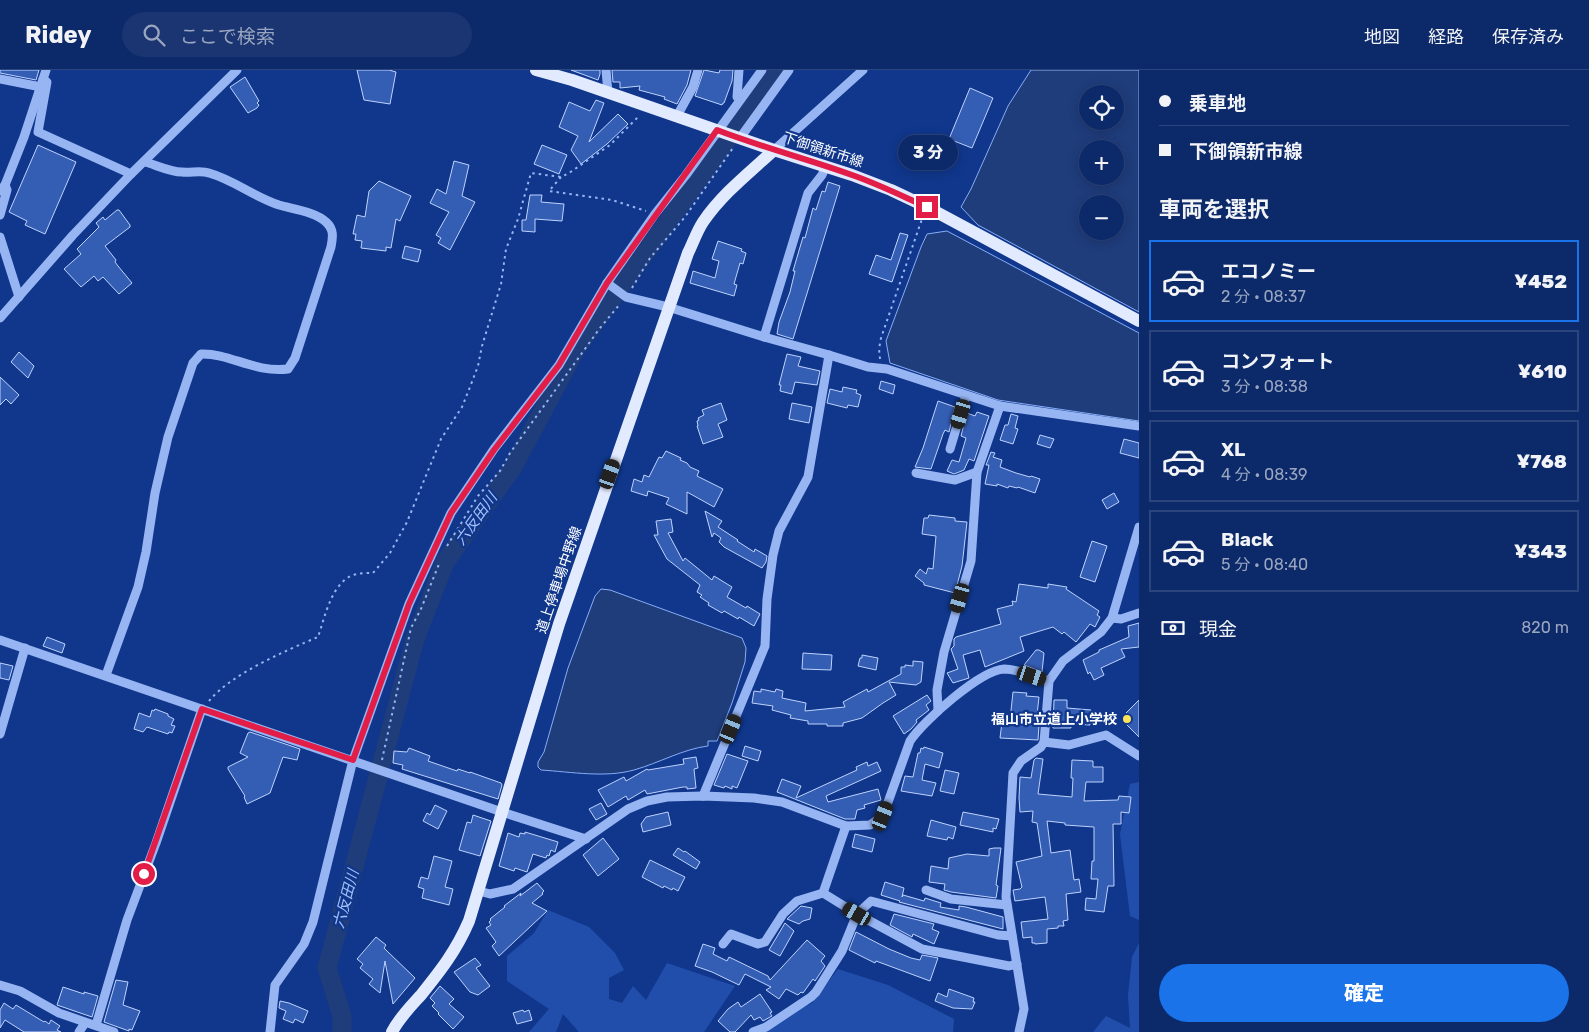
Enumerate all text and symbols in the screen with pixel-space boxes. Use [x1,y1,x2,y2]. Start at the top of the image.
search box [122,12,472,57]
text: Ridey [25,21,92,49]
icon: search [140,21,168,49]
text: ここで検索 [180,25,275,48]
text: 地図 [1364,26,1400,48]
text: 経路 [1428,26,1464,48]
text: 保存済み [1492,26,1564,48]
map controls [1079,85,1124,240]
button: locate [1079,85,1124,130]
text: 乗車地 [1189,92,1246,115]
street label: 下御領新市線 [780,129,866,171]
callout: 3 分 [897,134,957,170]
button: + [1079,140,1124,185]
text: 下御領新市線 [1189,140,1303,163]
text: 3 分 [913,143,943,162]
button: − [1079,195,1124,240]
route end [916,196,938,218]
text: 車両を選択 [1159,196,1269,223]
icon: car [1161,259,1206,304]
text: エコノミー [1221,260,1316,283]
text: ¥452 [1514,270,1567,293]
text: 2 分 · 08:37 [1221,287,1306,306]
icon: car [1161,349,1206,394]
text: コンフォート [1221,350,1334,373]
text: ¥610 [1518,360,1567,383]
text: 3 分 · 08:38 [1221,377,1308,396]
car [949,397,972,431]
text: XL [1221,438,1245,461]
icon: car [1161,439,1206,484]
text: ¥768 [1516,450,1567,473]
car [598,457,621,491]
text: 4 分 · 08:39 [1221,465,1308,484]
water label: 六反田川 [451,488,502,549]
street label: 道上停車場中野線 [533,524,585,636]
text: Black [1221,528,1273,551]
icon: car [1161,529,1206,574]
text: ¥343 [1514,540,1567,563]
text: 5 分 · 08:40 [1221,555,1308,574]
car [948,582,971,614]
icon: cash [1159,614,1187,642]
text: 現金 [1199,618,1237,641]
text: 820 m [1521,618,1569,637]
car [1015,664,1048,688]
place label: 福山市立道上小学校 [991,711,1117,728]
car [718,712,743,746]
marker: 福山市立道上小学校 [1121,713,1133,725]
car [870,799,895,833]
route start [133,863,155,885]
water label: 六反田川 [330,866,363,930]
car [840,900,873,928]
button: 確定 [1159,964,1569,1022]

